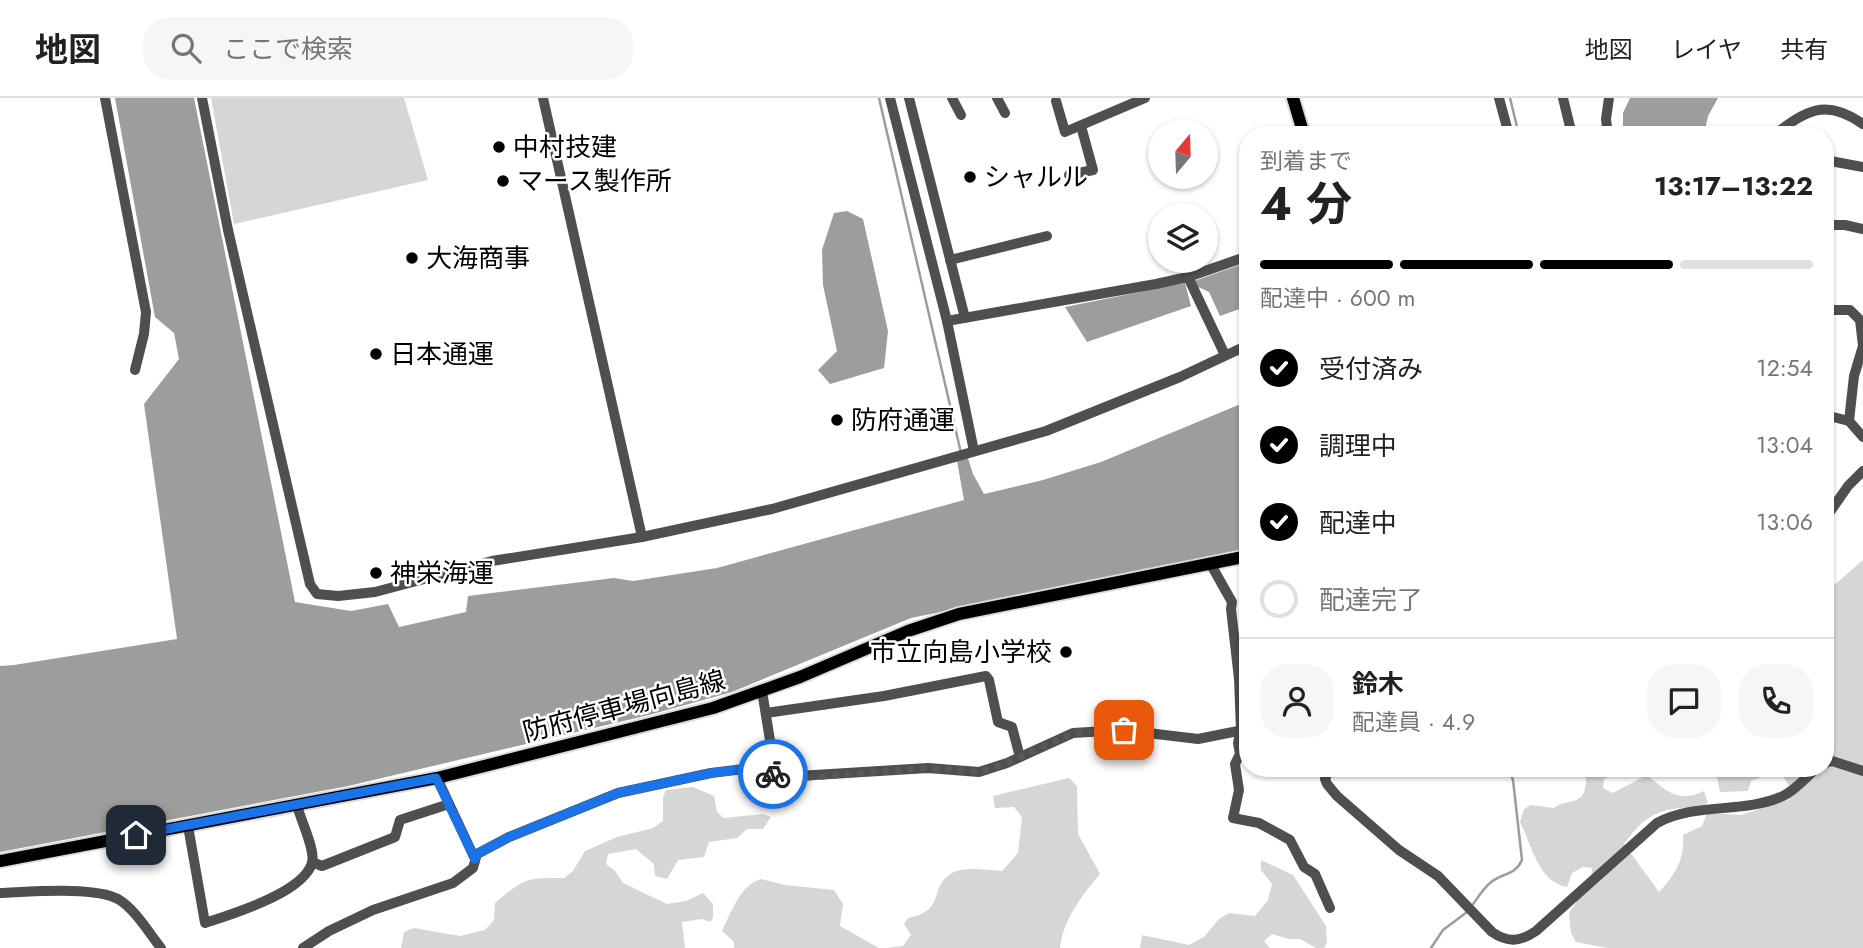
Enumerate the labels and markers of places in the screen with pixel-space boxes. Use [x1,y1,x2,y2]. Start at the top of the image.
place label: 中村技建 [513,128,617,166]
marker: 中村技建 [491,139,507,155]
place label: シャルル [984,158,1088,196]
place label: マース製作所 [517,162,672,200]
marker: シャルル [962,169,978,185]
marker: マース製作所 [495,173,511,189]
place label: 大海商事 [426,239,530,277]
marker: 大海商事 [404,250,420,266]
place label: 日本通運 [390,335,494,373]
marker: 日本通運 [368,346,384,362]
place label: 防府通運 [851,401,955,439]
marker: 防府通運 [829,412,845,428]
place label: 神栄海運 [390,554,494,592]
marker: 神栄海運 [368,565,384,581]
place label: 市立向島小学校 [870,633,1052,671]
marker: 市立向島小学校 [1058,644,1074,660]
pin [1094,700,1154,760]
pin [106,805,166,865]

